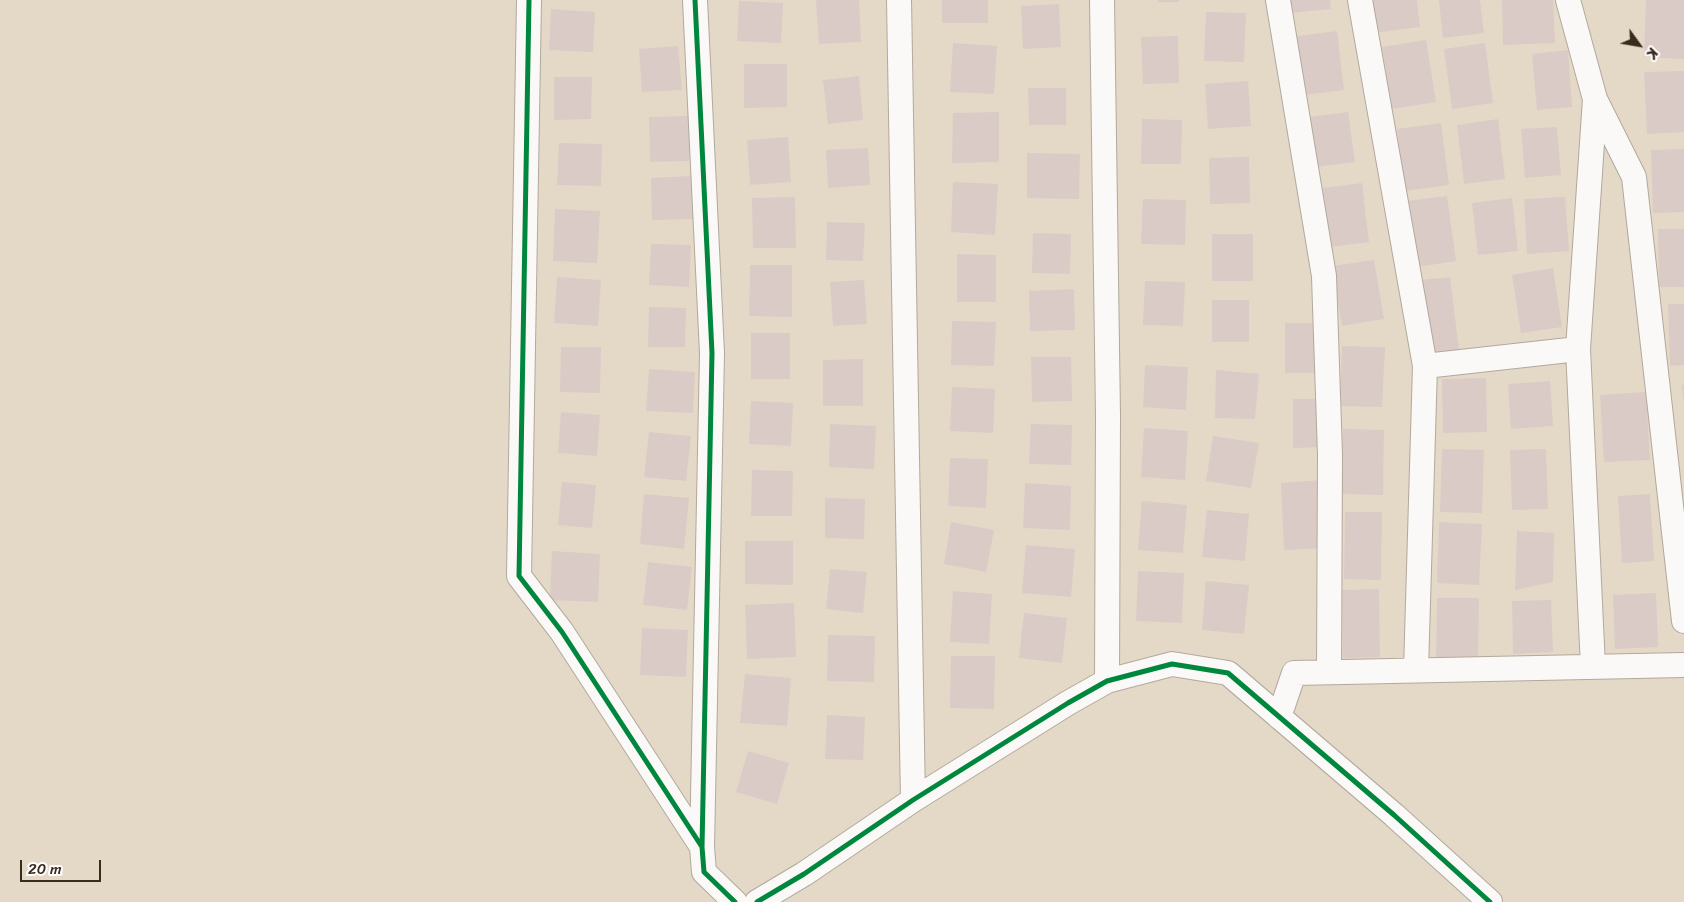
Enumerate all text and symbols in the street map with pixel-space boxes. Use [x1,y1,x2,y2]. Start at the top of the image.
north arrow [1614,20,1664,70]
text: K [1639,43,1665,63]
scale bar [22,850,104,882]
text: 20 m [28,856,62,882]

